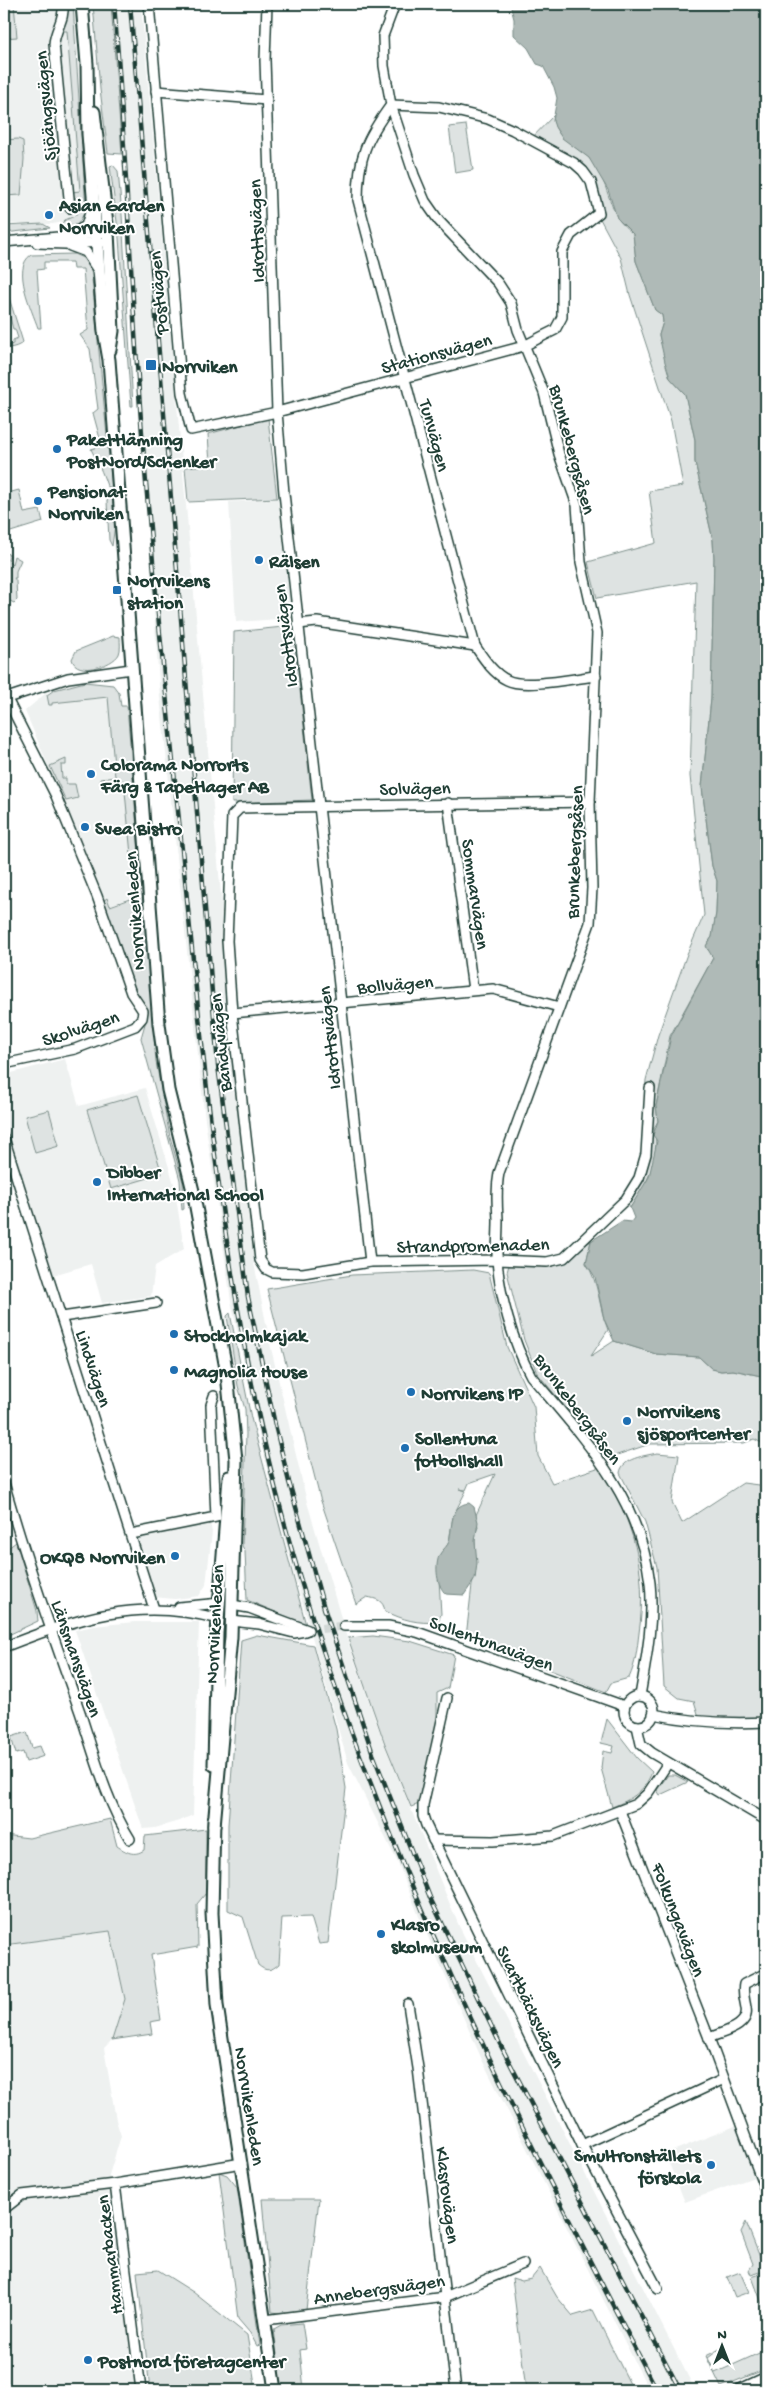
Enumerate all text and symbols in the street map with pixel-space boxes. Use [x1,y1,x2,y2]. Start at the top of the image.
street label: Sjöängsvägen [31,50,64,162]
street label: Idrottsvägen [245,179,272,283]
place label: Asian Garden Norrviken [58,196,166,241]
marker: Asian Garden Norrviken [43,209,55,221]
street label: Postvägen [145,250,176,336]
street label: Stationsvägen [379,330,495,381]
place label: Norrviken [162,357,238,380]
marker: Norrviken [144,358,158,372]
street label: Brunkebergsåsen [542,382,599,517]
street label: Tunvägen [412,396,453,475]
place label: Pakettlämning PostNord/Schenker [66,430,218,475]
marker: Pakettlämning PostNord/Schenker [51,443,63,455]
place label: Pensionat Norrviken [47,482,128,527]
marker: Pensionat Norrviken [32,495,44,507]
place label: Rälsen [268,552,320,575]
marker: Rälsen [253,554,265,566]
place label: Norrvikens station [127,571,211,616]
street label: Idrottsvägen [270,583,305,688]
marker: Norrvikens station [111,584,123,596]
place label: Colorama Norrorts Färg & Tapetlager AB [100,755,270,800]
marker: Colorama Norrorts Färg & Tapetlager AB [85,768,97,780]
street label: Solvägen [379,778,451,803]
street label: Brunkebergsåsen [563,785,590,920]
place label: Svea Bistro [95,819,182,842]
marker: Svea Bistro [79,821,91,833]
street label: Sommarvägen [454,838,493,951]
street label: Norrvikenleden [121,850,152,971]
street label: Bollvägen [355,972,434,1001]
street label: Idrottsvägen [315,985,348,1090]
street label: Bandyvägen [206,993,239,1094]
street label: Skolvägen [40,1007,123,1054]
place label: Dibber International School [105,1163,264,1208]
marker: Dibber International School [91,1176,103,1188]
street label: Strandpromenaden [396,1235,550,1260]
place label: Stockholmkajak [184,1326,309,1349]
street label: Lindvägen [68,1328,115,1411]
marker: Stockholmkajak [168,1328,180,1340]
street label: Brunkebergsåsen [526,1349,626,1470]
place label: Magnolia House [184,1362,308,1385]
marker: Magnolia House [168,1364,180,1376]
place label: Norrvikens IP [421,1384,525,1407]
marker: Norrvikens IP [405,1386,417,1398]
place label: Norrvikens sjösportcenter [637,1402,752,1447]
marker: Norrvikens sjösportcenter [621,1415,633,1427]
place label: Sollentuna fotbollshall [414,1429,503,1474]
marker: Sollentuna fotbollshall [399,1442,411,1454]
place label: OKQ8 Norrviken [40,1548,166,1571]
marker: OKQ8 Norrviken [169,1550,181,1562]
street label: Norrvikenleden [202,1564,231,1684]
street label: Länsmansvägen [44,1598,105,1721]
street label: Sollentunavägen [425,1612,556,1678]
street label: Folkungavägen [644,1859,709,1980]
place label: Klasro skolmuseum [390,1915,483,1960]
marker: Klasro skolmuseum [375,1928,387,1940]
street label: Svartbäcksvägen [489,1943,568,2072]
street label: Norrvikenleden [227,2046,268,2167]
street label: Klasrovägen [428,2146,463,2245]
place label: Smultronställets förskola [574,2146,702,2191]
marker: Smultronställets förskola [705,2159,717,2171]
street label: Hammarbacken [93,2194,130,2316]
street label: Annebergsvägen [313,2271,446,2312]
north arrow [698,2322,748,2372]
text: N [717,2327,727,2344]
place label: Postnord företagcenter [97,2352,288,2375]
marker: Postnord företagcenter [82,2354,94,2366]

